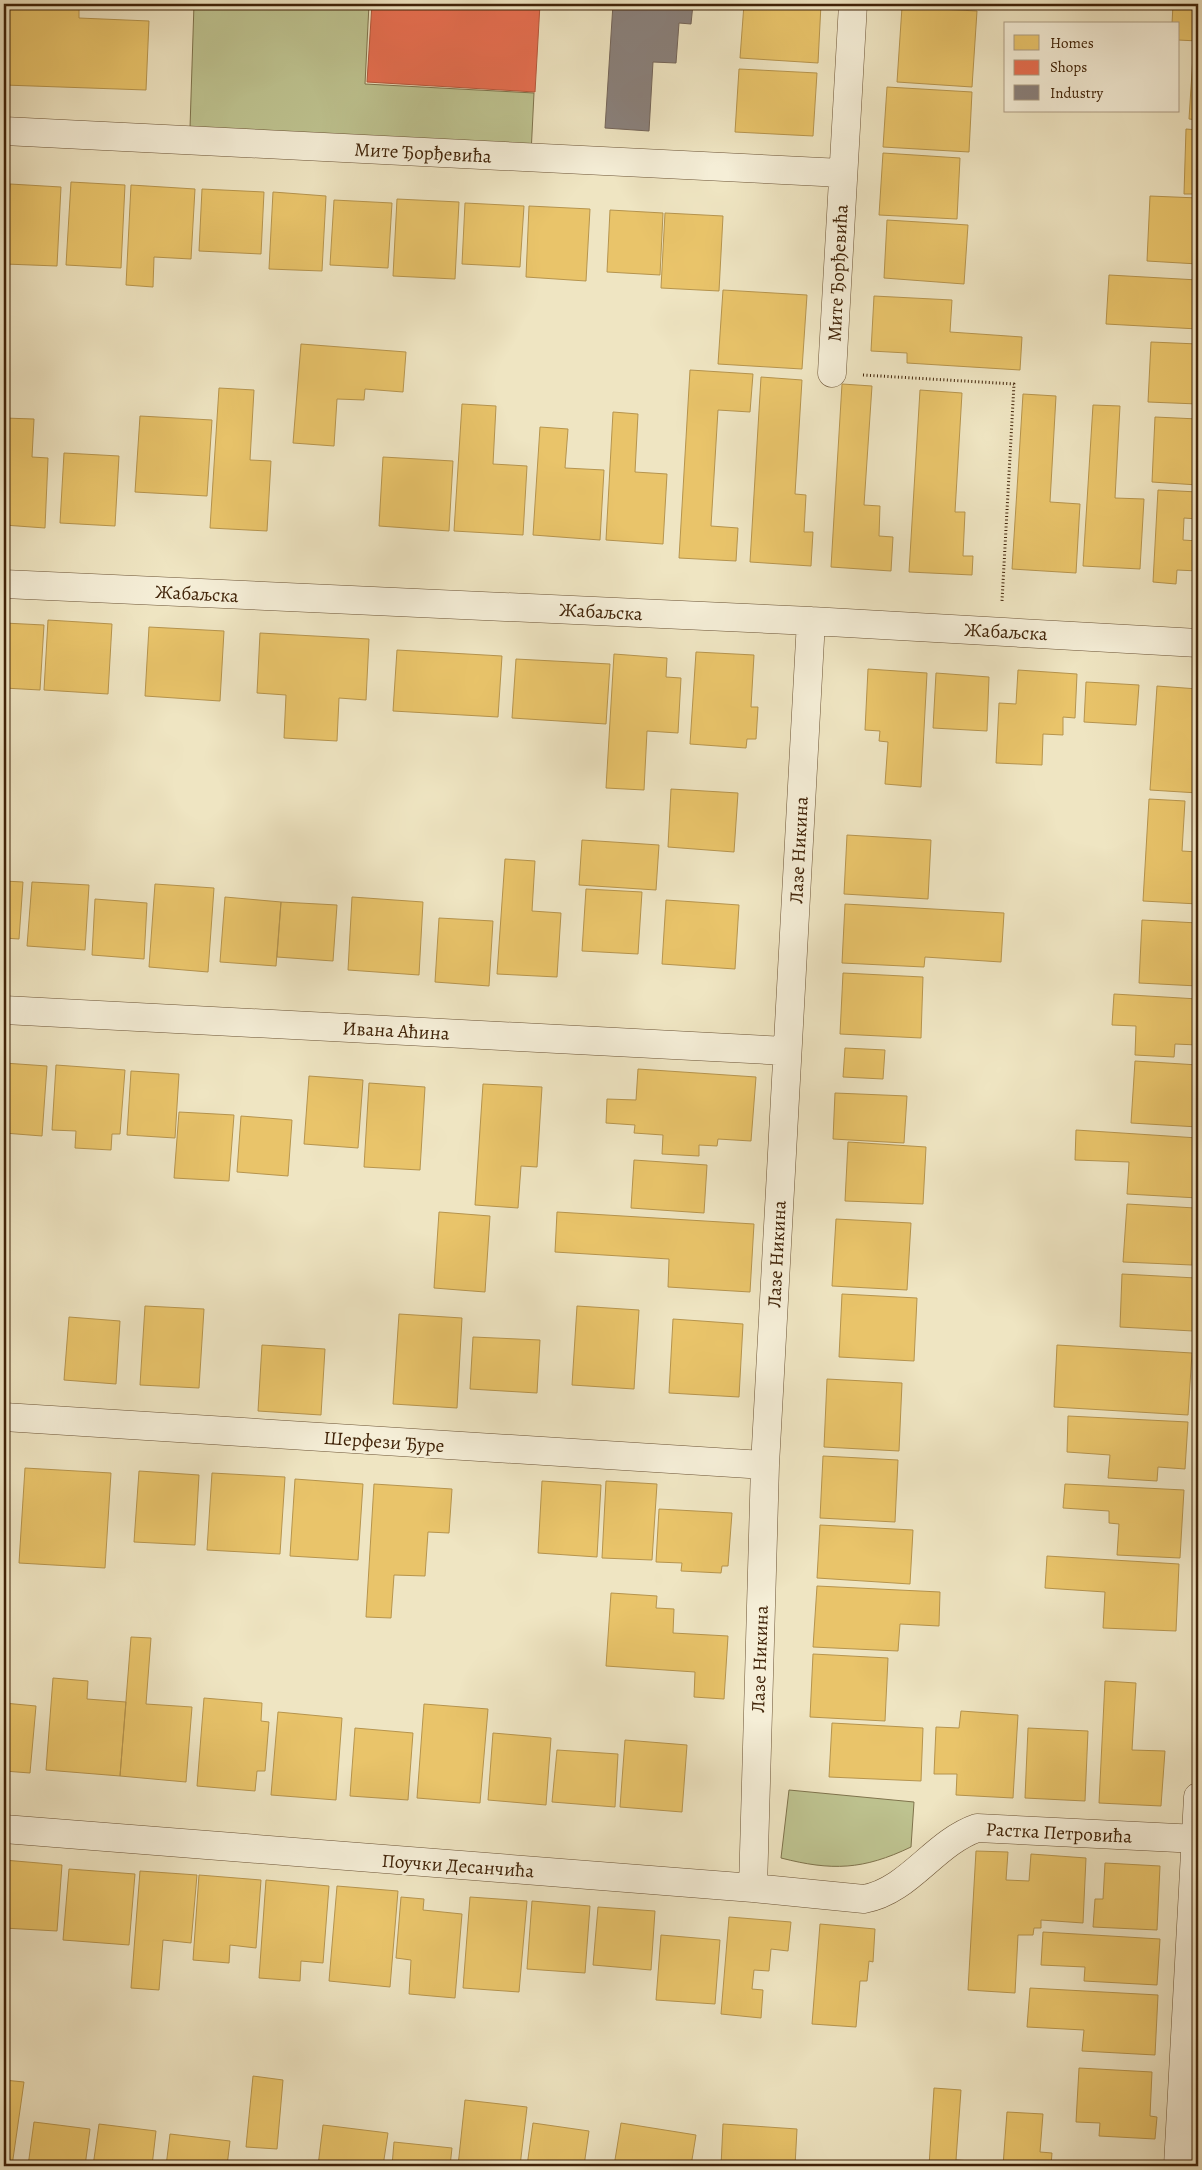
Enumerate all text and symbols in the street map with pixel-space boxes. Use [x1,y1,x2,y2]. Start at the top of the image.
legend [1004,22,1180,112]
text: Homes [1050,33,1094,53]
text: Shops [1050,57,1087,77]
text: Industry [1050,83,1104,103]
street label: Мите Ђорђевића [354,136,493,170]
street label: Мите Ђорђевића [821,203,855,342]
street label: Жабаљска [155,579,239,609]
street label: Жабаљска [559,597,643,627]
street label: Жабаљска [964,617,1048,647]
street label: Лазе Никина [783,796,815,904]
street label: Ивана Аћина [342,1015,450,1047]
street label: Лазе Никина [761,1200,793,1308]
street label: Шерфези Ђуре [323,1425,445,1459]
street label: Лазе Никина [745,1605,775,1713]
street label: Растка Петровића [985,1816,1133,1850]
street label: Поучки Десанчића [381,1848,535,1884]

